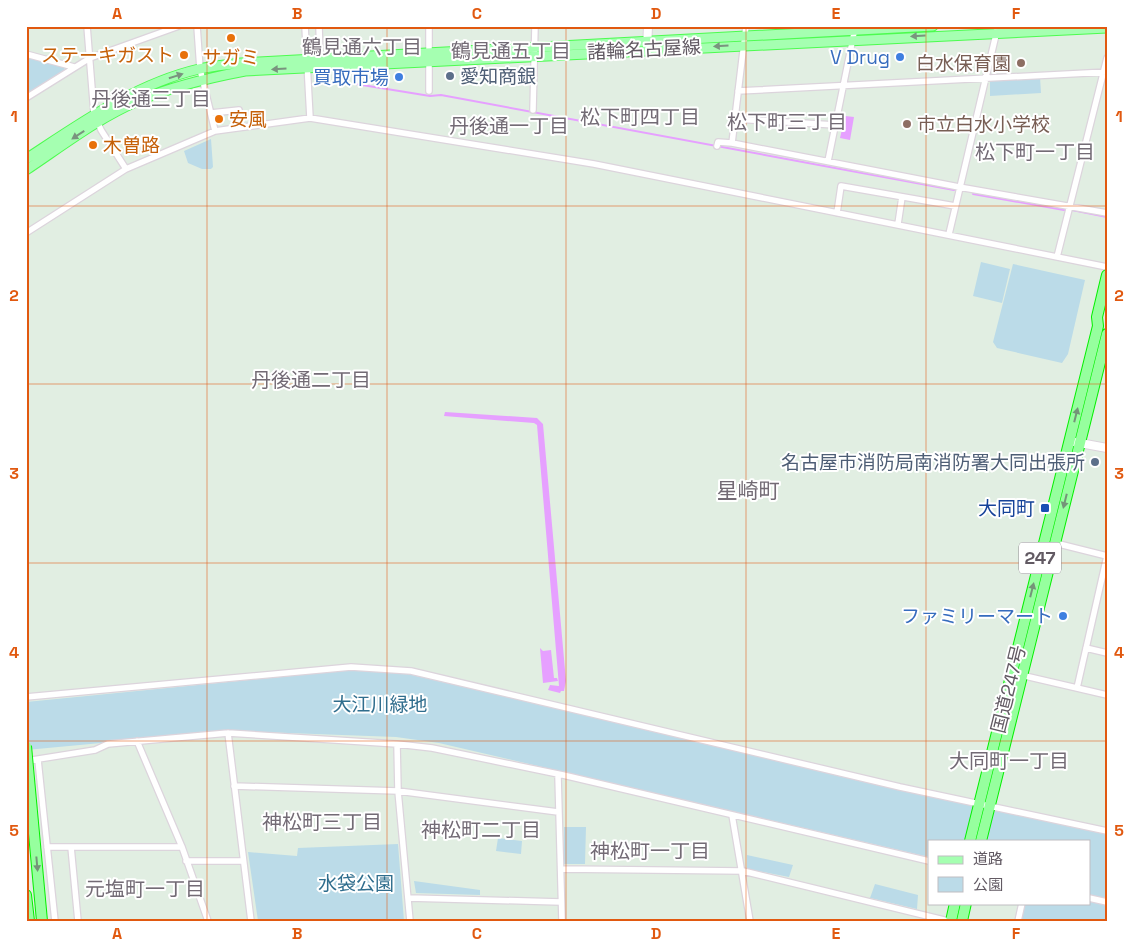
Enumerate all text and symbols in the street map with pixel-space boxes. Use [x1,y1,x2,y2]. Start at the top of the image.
text: A [112,3,122,24]
text: B [292,3,302,24]
text: C [472,3,482,24]
text: D [651,3,661,24]
text: E [832,3,841,24]
text: F [1012,3,1021,24]
marker: サガミ [225,32,237,44]
one-way arrow [910,32,926,40]
district label: 鶴見通六丁目 [302,34,422,60]
street label: 諸輪名古屋線 [586,34,702,65]
district label: 鶴見通五丁目 [451,38,571,64]
one-way arrow [713,42,729,50]
place label: ステーキガスト [41,43,174,68]
place label: サガミ [202,45,260,70]
place label: V Drug [830,45,890,70]
marker: ステーキガスト [178,49,190,61]
marker: V Drug [894,51,906,63]
place label: 白水保育園 [916,51,1011,76]
marker: 白水保育園 [1015,57,1027,69]
place label: 愛知商銀 [460,64,536,89]
one-way arrow [271,65,287,73]
place label: 買取市場 [313,65,389,90]
marker: 愛知商銀 [444,70,456,82]
marker: 買取市場 [393,71,405,83]
one-way arrow [168,72,183,80]
district label: 丹後通三丁目 [91,86,211,112]
district label: 松下町四丁目 [580,104,700,130]
text: 1 [10,106,18,127]
text: 1 [1115,106,1123,127]
place label: 安風 [229,107,267,132]
district label: 松下町三丁目 [727,109,847,135]
place label: 市立白水小学校 [917,112,1050,137]
marker: 安風 [213,113,225,125]
district label: 丹後通一丁目 [449,113,569,139]
marker: 市立白水小学校 [901,118,913,130]
one-way arrow [71,131,85,140]
place label: 木曽路 [103,133,160,158]
marker: 木曽路 [87,139,99,151]
district label: 松下町一丁目 [975,139,1095,165]
text: 2 [9,285,19,306]
text: 2 [1114,285,1124,306]
district label: 丹後通二丁目 [251,367,371,393]
one-way arrow [1072,407,1080,422]
place label: 名古屋市消防局南消防署大同出張所 [781,450,1085,475]
marker: 名古屋市消防局南消防署大同出張所 [1089,456,1101,468]
text: 3 [9,463,19,484]
text: 3 [1114,463,1124,484]
district label: 星崎町 [717,477,780,504]
one-way arrow [1061,493,1069,508]
place label: 大同町 [978,496,1035,521]
marker: 大同町 [1039,502,1051,514]
road number: 247 [1019,542,1061,574]
one-way arrow [1028,582,1036,597]
place label: ファミリーマート [901,604,1053,629]
marker: ファミリーマート [1057,610,1069,622]
text: 4 [9,642,19,663]
street label: 国道247号 [985,642,1031,736]
text: 4 [1114,642,1124,663]
park label: 大江川緑地 [332,692,428,717]
district label: 大同町一丁目 [949,748,1069,774]
district label: 神松町三丁目 [262,809,382,835]
district label: 神松町二丁目 [421,817,541,843]
text: 5 [9,820,19,841]
text: 5 [1114,820,1124,841]
district label: 神松町一丁目 [590,838,710,864]
legend [928,840,1090,904]
text: 道路 [973,849,1003,868]
one-way arrow [33,857,41,873]
park label: 水袋公園 [318,871,394,896]
text: 公園 [973,875,1003,894]
district label: 元塩町一丁目 [85,876,205,902]
text: A [112,923,122,944]
text: B [292,923,302,944]
text: C [472,923,482,944]
text: D [651,923,661,944]
text: E [832,923,841,944]
text: F [1012,923,1021,944]

